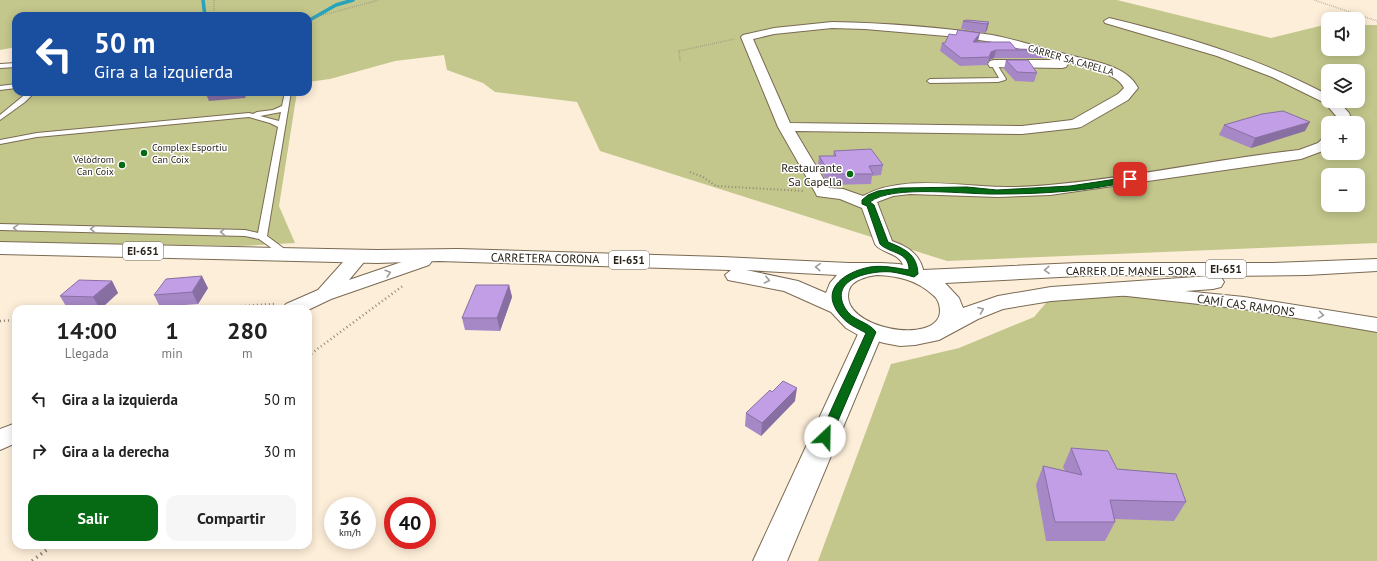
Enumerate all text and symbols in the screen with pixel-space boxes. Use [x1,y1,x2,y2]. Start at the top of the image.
map controls [1321,12,1365,212]
button: sound [1321,12,1365,56]
text: 50 m [94,24,155,61]
icon: left [28,28,80,80]
street label: CARRER SA CAPELLA [1026,41,1116,79]
text: Gira a la izquierda [94,60,233,83]
button: layers [1321,64,1365,108]
button: + [1321,116,1365,160]
place label: Complex Esportiu Can Coix [152,141,227,166]
marker: Complex Esportiu Can Coix [139,148,149,158]
place label: Velòdrom Can Coix [72,153,114,178]
marker: Velòdrom Can Coix [117,160,127,170]
place label: Restaurante Sa Capella [781,160,842,189]
pin [1113,162,1147,196]
icon: arrive [1119,168,1141,190]
button: − [1321,168,1365,212]
marker: Restaurante Sa Capella [845,169,855,179]
one-way arrow [13,224,19,232]
one-way arrow [90,225,96,234]
one-way arrow [220,228,226,236]
road number: EI-651 [123,242,163,260]
street label: CARRETERA CORONA [491,250,599,266]
road number: EI-651 [609,251,649,269]
road number: EI-651 [1206,260,1246,278]
one-way arrow [815,263,821,271]
street label: CARRER DE MANEL SORA [1066,263,1196,278]
one-way arrow [1044,266,1050,275]
one-way arrow [384,269,391,278]
one-way arrow [764,276,770,284]
street label: CAMÍ CAS RAMONS [1196,291,1296,319]
one-way arrow [977,306,984,314]
one-way arrow [1318,311,1324,319]
text: 14:00 [56,315,117,346]
text: 1 [165,315,179,346]
text: 280 [227,315,268,346]
text: Llegada [65,345,109,362]
text: min [161,345,183,362]
text: m [242,345,253,362]
icon: left [28,388,50,410]
text: Gira a la izquierda [62,390,178,409]
text: 50 m [263,390,296,409]
position arrow [804,416,846,458]
icon: right [28,440,50,462]
text: Gira a la derecha [62,442,169,461]
text: 30 m [263,442,296,461]
button: Salir [28,495,158,541]
button: Compartir [166,495,296,541]
speed limit sign: 40 [384,497,436,549]
text: 36 [339,505,361,531]
text: km/h [339,526,361,539]

